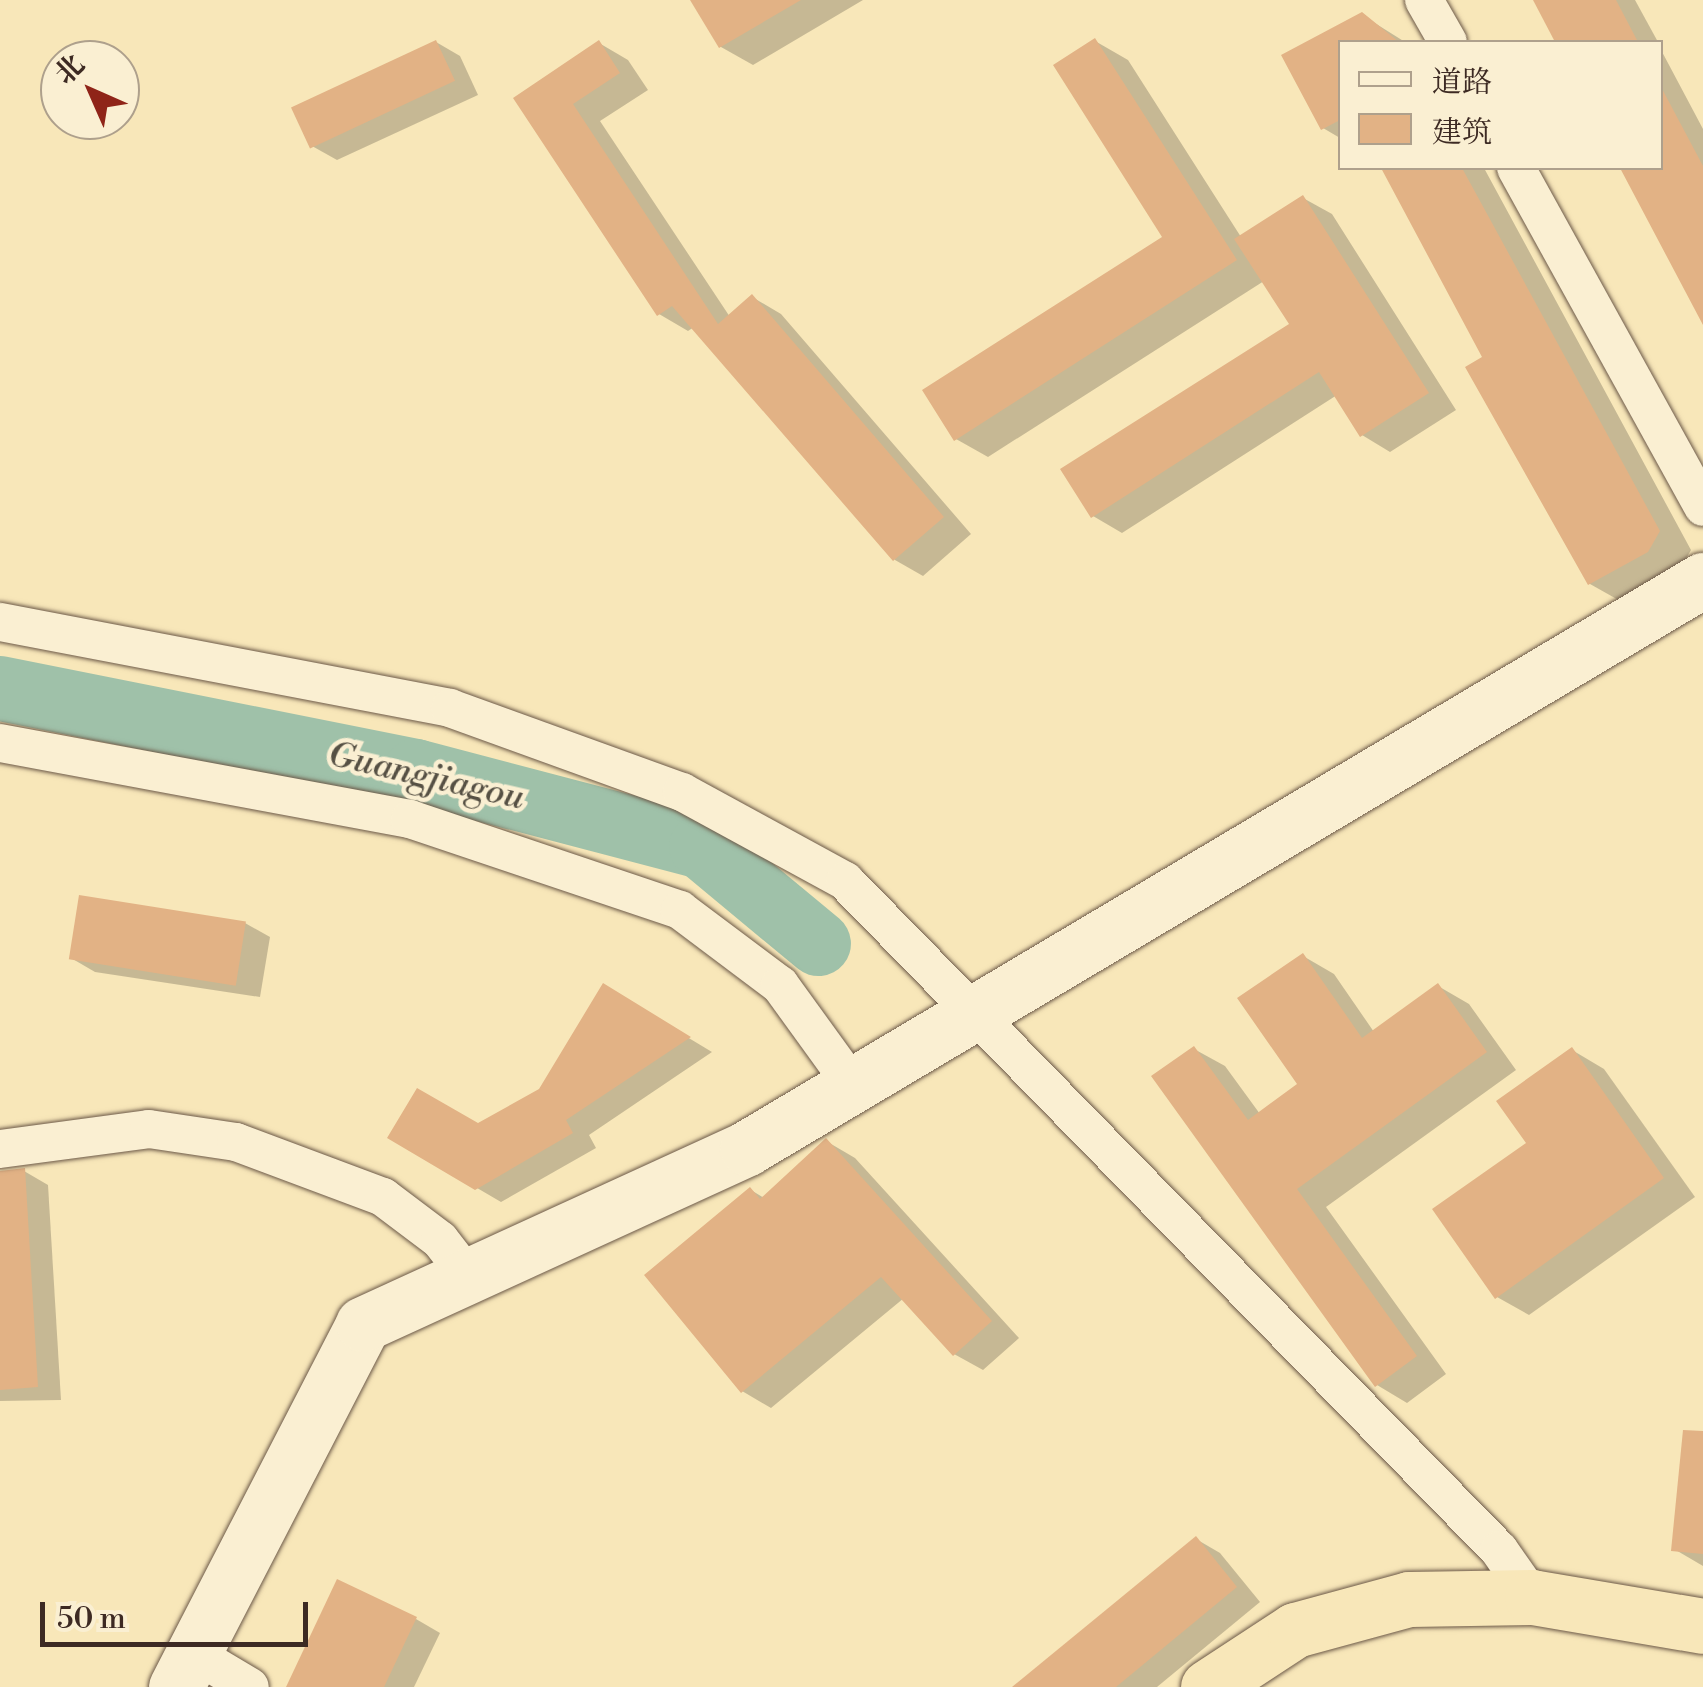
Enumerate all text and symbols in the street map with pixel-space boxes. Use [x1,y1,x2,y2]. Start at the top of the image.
north arrow [40,40,140,140]
legend [1338,40,1663,170]
text: 北 [48,48,92,92]
text: 道路 [1432,64,1492,102]
text: 建筑 [1432,114,1492,152]
water label: Guangjiagou [324,734,528,820]
scale bar [45,1582,312,1644]
text: 50 m [57,1600,126,1638]

